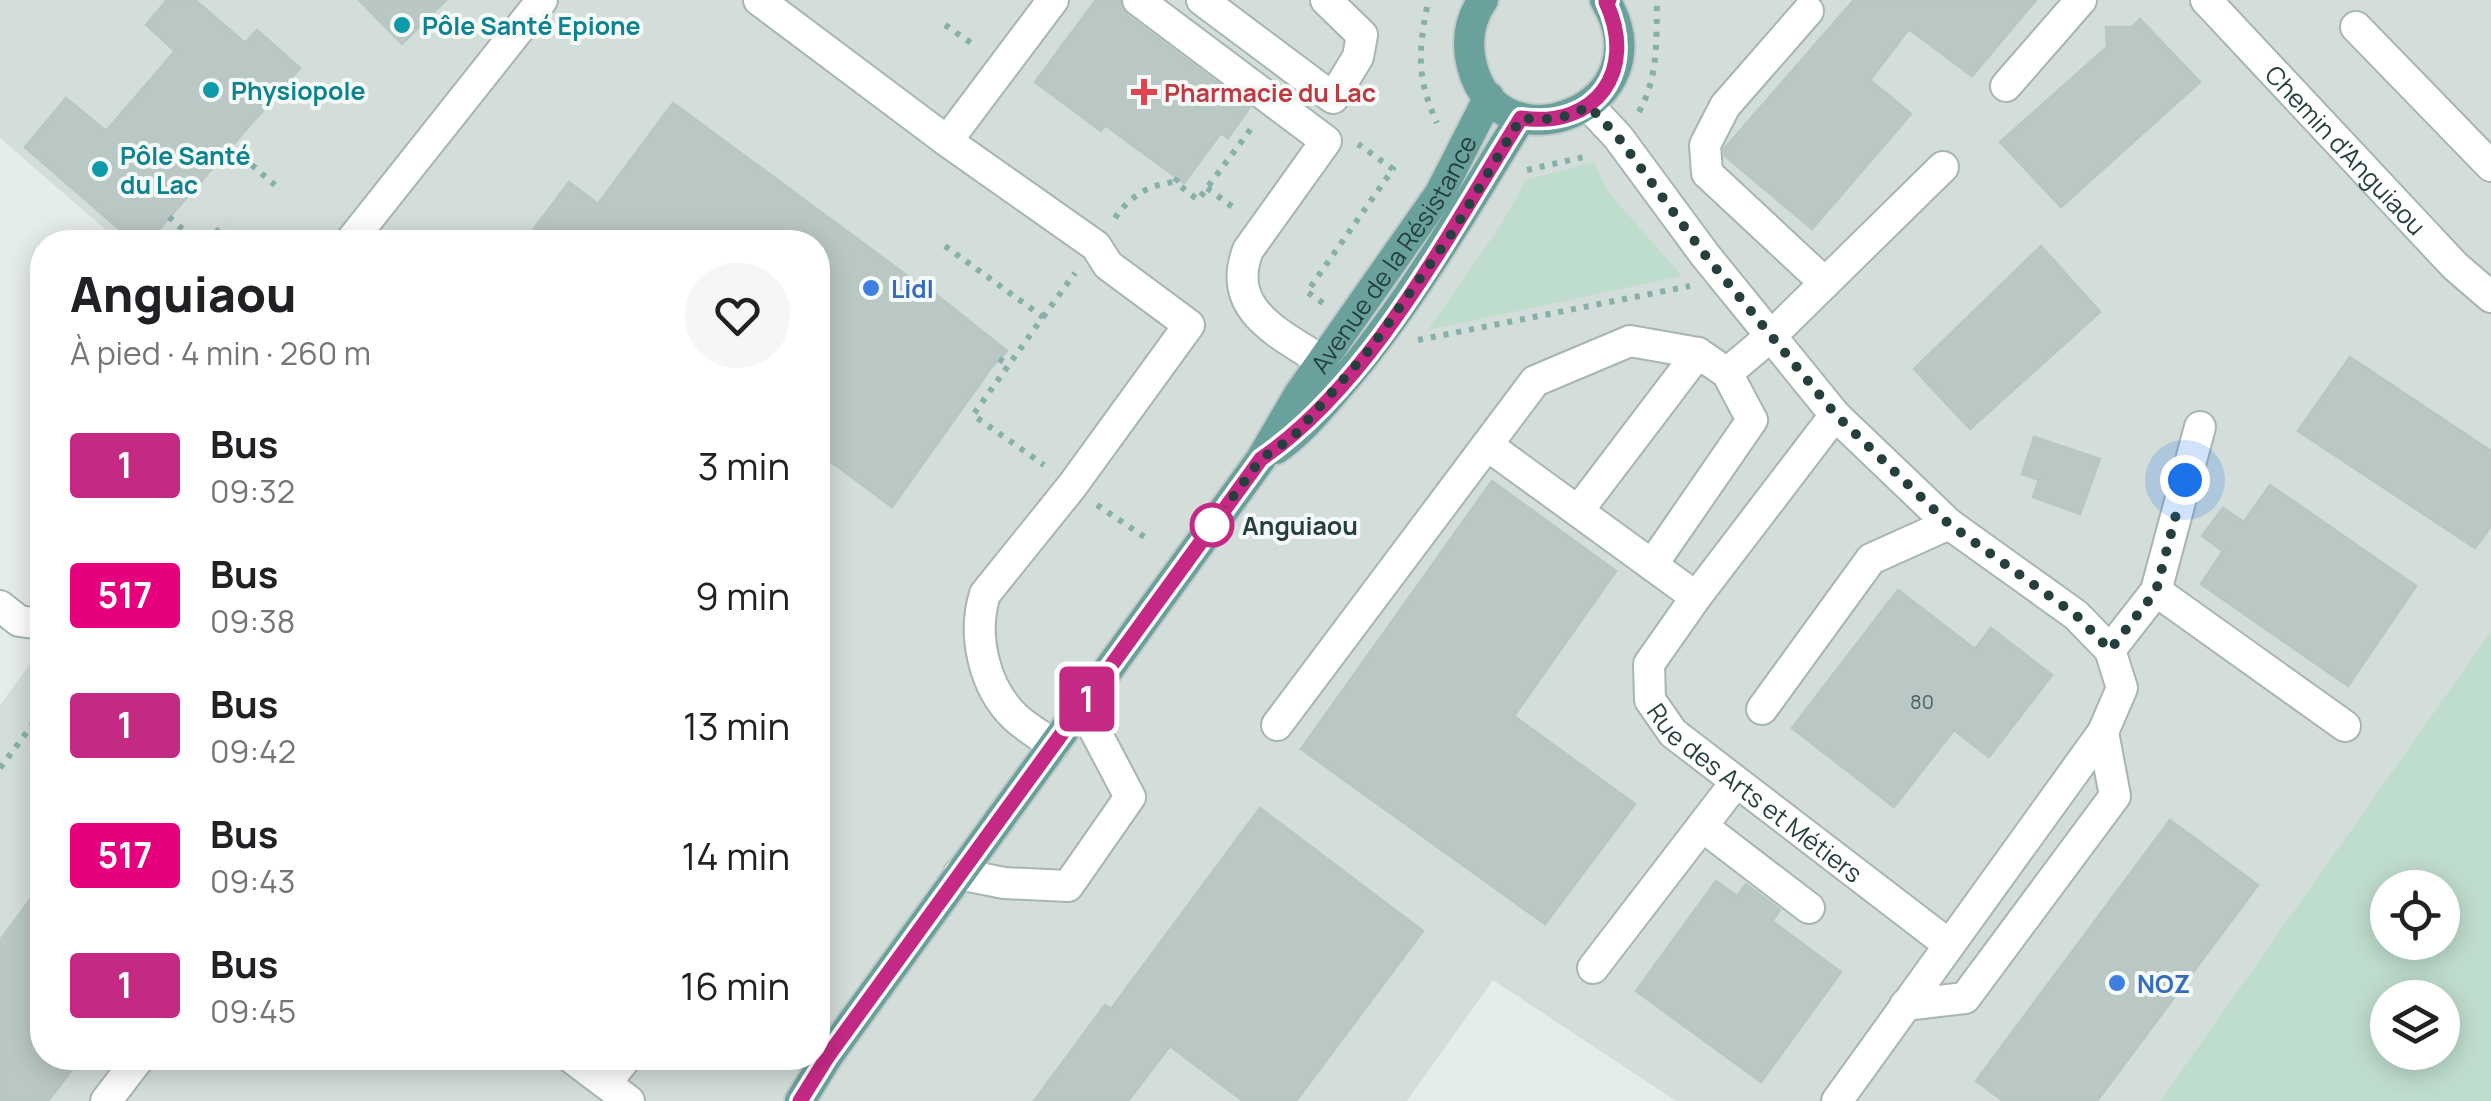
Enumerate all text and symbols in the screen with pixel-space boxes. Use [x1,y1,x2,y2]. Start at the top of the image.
place label: Pôle Santé Epione [422,8,641,43]
marker: Pôle Santé Epione [391,14,413,36]
street label: Chemin d'Anguiaou [2258,57,2434,242]
place label: Physiopole [231,73,366,108]
place label: Pharmacie du Lac [1164,75,1376,110]
marker: Physiopole [200,79,222,101]
marker: Pharmacie du Lac [1133,81,1155,103]
street label: Avenue de la Résistance [1302,129,1484,380]
place label: Pôle Santé du Lac [120,138,251,202]
marker: Pôle Santé du Lac [89,158,111,180]
text: Anguiaou [70,261,297,326]
button: heart [685,263,790,368]
place label: Lidl [891,271,934,306]
marker: Lidl [860,277,882,299]
text: À pied · 4 min · 260 m [70,331,371,375]
text: Bus [210,417,278,469]
text: 3 min [698,439,790,491]
text: 1 [117,441,133,489]
your location [2160,455,2210,505]
text: 09:32 [210,469,295,513]
marker: Anguiaou [1191,504,1233,546]
place label: Anguiaou [1242,508,1358,543]
text: Bus [210,547,278,599]
text: 9 min [695,569,790,621]
text: 517 [98,571,152,619]
text: 09:38 [210,599,295,643]
line badge: 1 [1054,666,1120,732]
text: 1 [1079,675,1095,723]
text: Bus [210,677,278,729]
house number: 80 [1910,688,1934,715]
street label: Rue des Arts et Métiers [1640,696,1870,890]
text: 13 min [683,699,790,751]
text: 1 [117,701,133,749]
text: 09:42 [210,729,296,773]
text: Bus [210,807,278,859]
text: 14 min [682,829,790,881]
text: 517 [98,831,152,879]
text: 09:43 [210,859,296,903]
map controls [2370,870,2460,1070]
button: locate [2370,870,2460,960]
text: Bus [210,937,278,989]
text: 16 min [680,959,790,1011]
text: 1 [117,961,133,1009]
place label: NOZ [2137,966,2190,1001]
marker: NOZ [2106,972,2128,994]
button: layers [2370,980,2460,1070]
text: 09:45 [210,989,296,1033]

